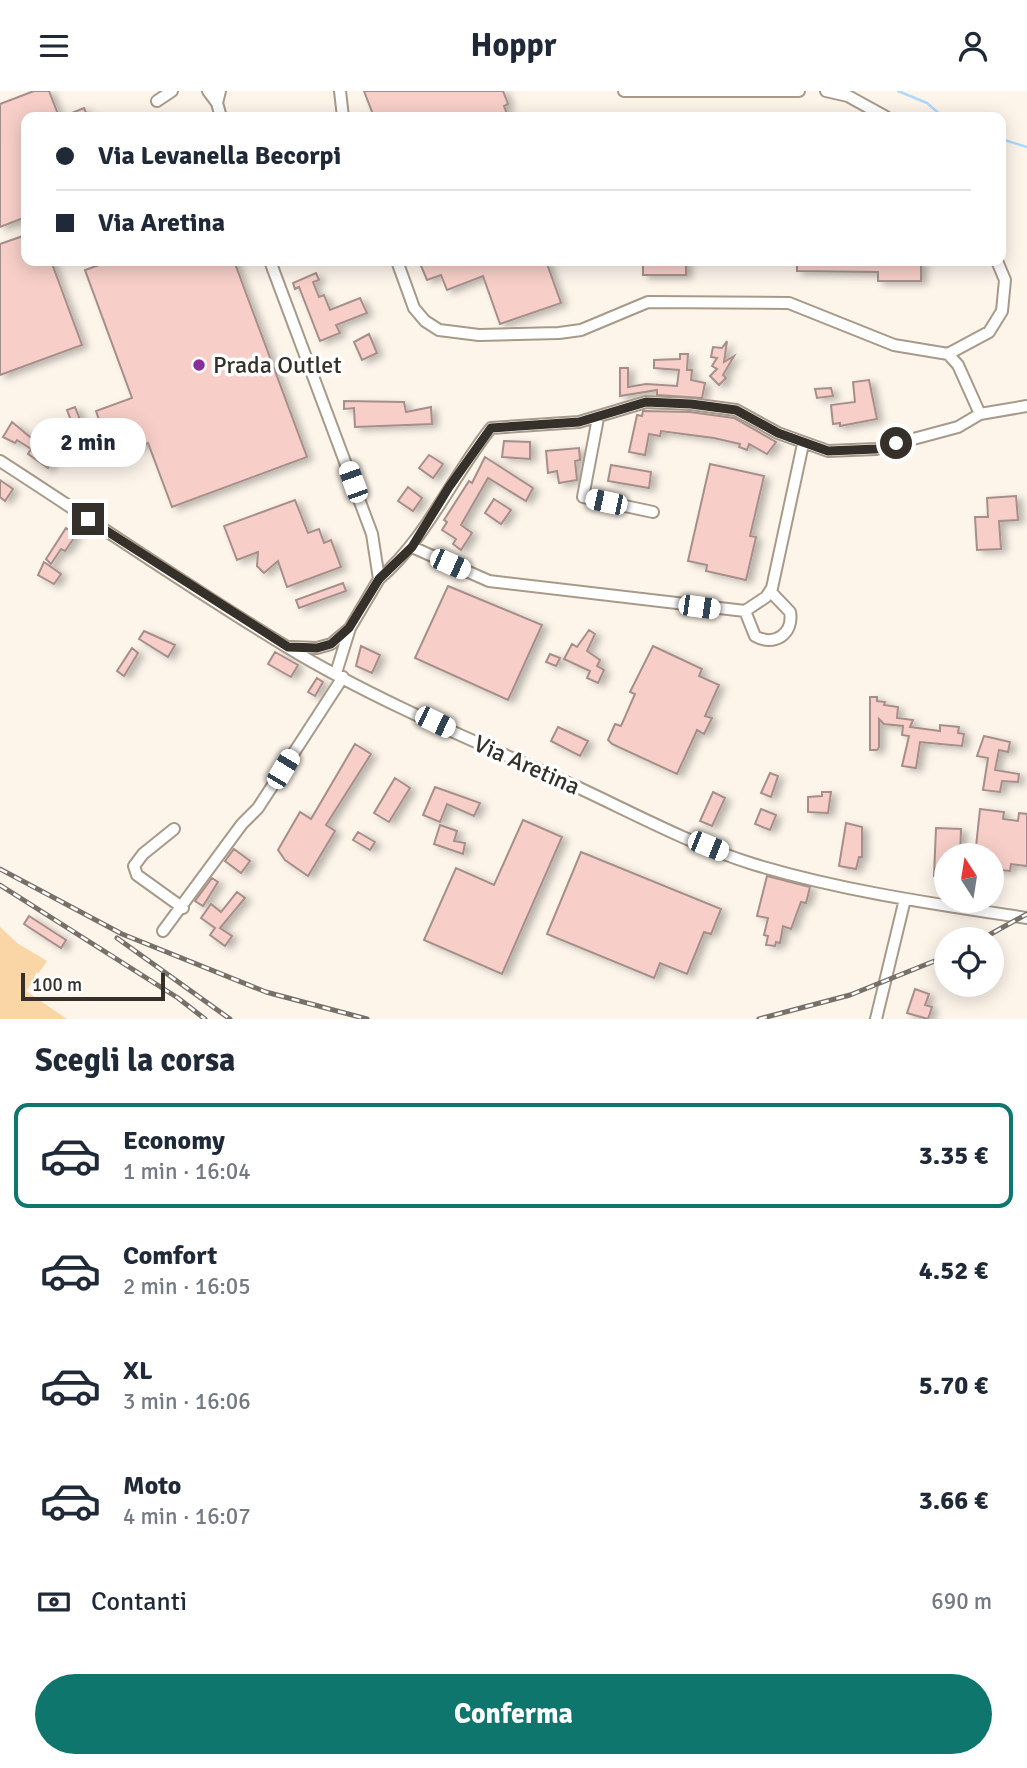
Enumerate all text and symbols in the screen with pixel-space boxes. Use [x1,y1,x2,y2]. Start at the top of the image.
text: Hoppr [471,26,556,65]
icon: menu [35,27,73,65]
icon: person [954,27,992,65]
text: Via Levanella Becorpi [98,140,341,172]
text: Via Aretina [98,207,225,239]
place label: Prada Outlet [213,350,342,380]
marker: Prada Outlet [191,357,207,373]
callout: 2 min [30,417,146,467]
route start [880,427,912,459]
text: 2 min [60,428,116,457]
car [336,459,371,505]
car [584,487,629,517]
route end [72,503,104,535]
car [427,546,474,582]
car [677,594,722,620]
car [412,703,459,741]
street label: Via Aretina [469,728,585,802]
car [264,746,303,792]
car [685,828,732,864]
north arrow [934,843,1004,913]
map controls [934,843,1004,997]
button: locate [934,927,1004,997]
scale bar [21,970,164,1002]
text: 100 m [32,973,82,997]
text: Scegli la corsa [35,1041,236,1080]
icon: car [39,1124,102,1187]
text: Economy [123,1125,225,1157]
text: 3.35 € [919,1140,988,1172]
text: 1 min · 16:04 [123,1157,251,1186]
icon: car [39,1239,102,1302]
text: Comfort [123,1240,217,1272]
text: 4.52 € [919,1255,988,1287]
text: 2 min · 16:05 [123,1272,251,1301]
icon: car [39,1354,102,1417]
text: XL [123,1355,153,1387]
text: 5.70 € [919,1370,988,1402]
text: 3 min · 16:06 [123,1387,251,1416]
icon: car [39,1469,102,1532]
text: Moto [123,1470,181,1502]
text: 3.66 € [919,1485,988,1517]
text: 4 min · 16:07 [123,1502,251,1531]
icon: cash [35,1583,73,1621]
text: Contanti [91,1586,187,1618]
text: 690 m [931,1587,992,1616]
button: Conferma [35,1674,992,1754]

